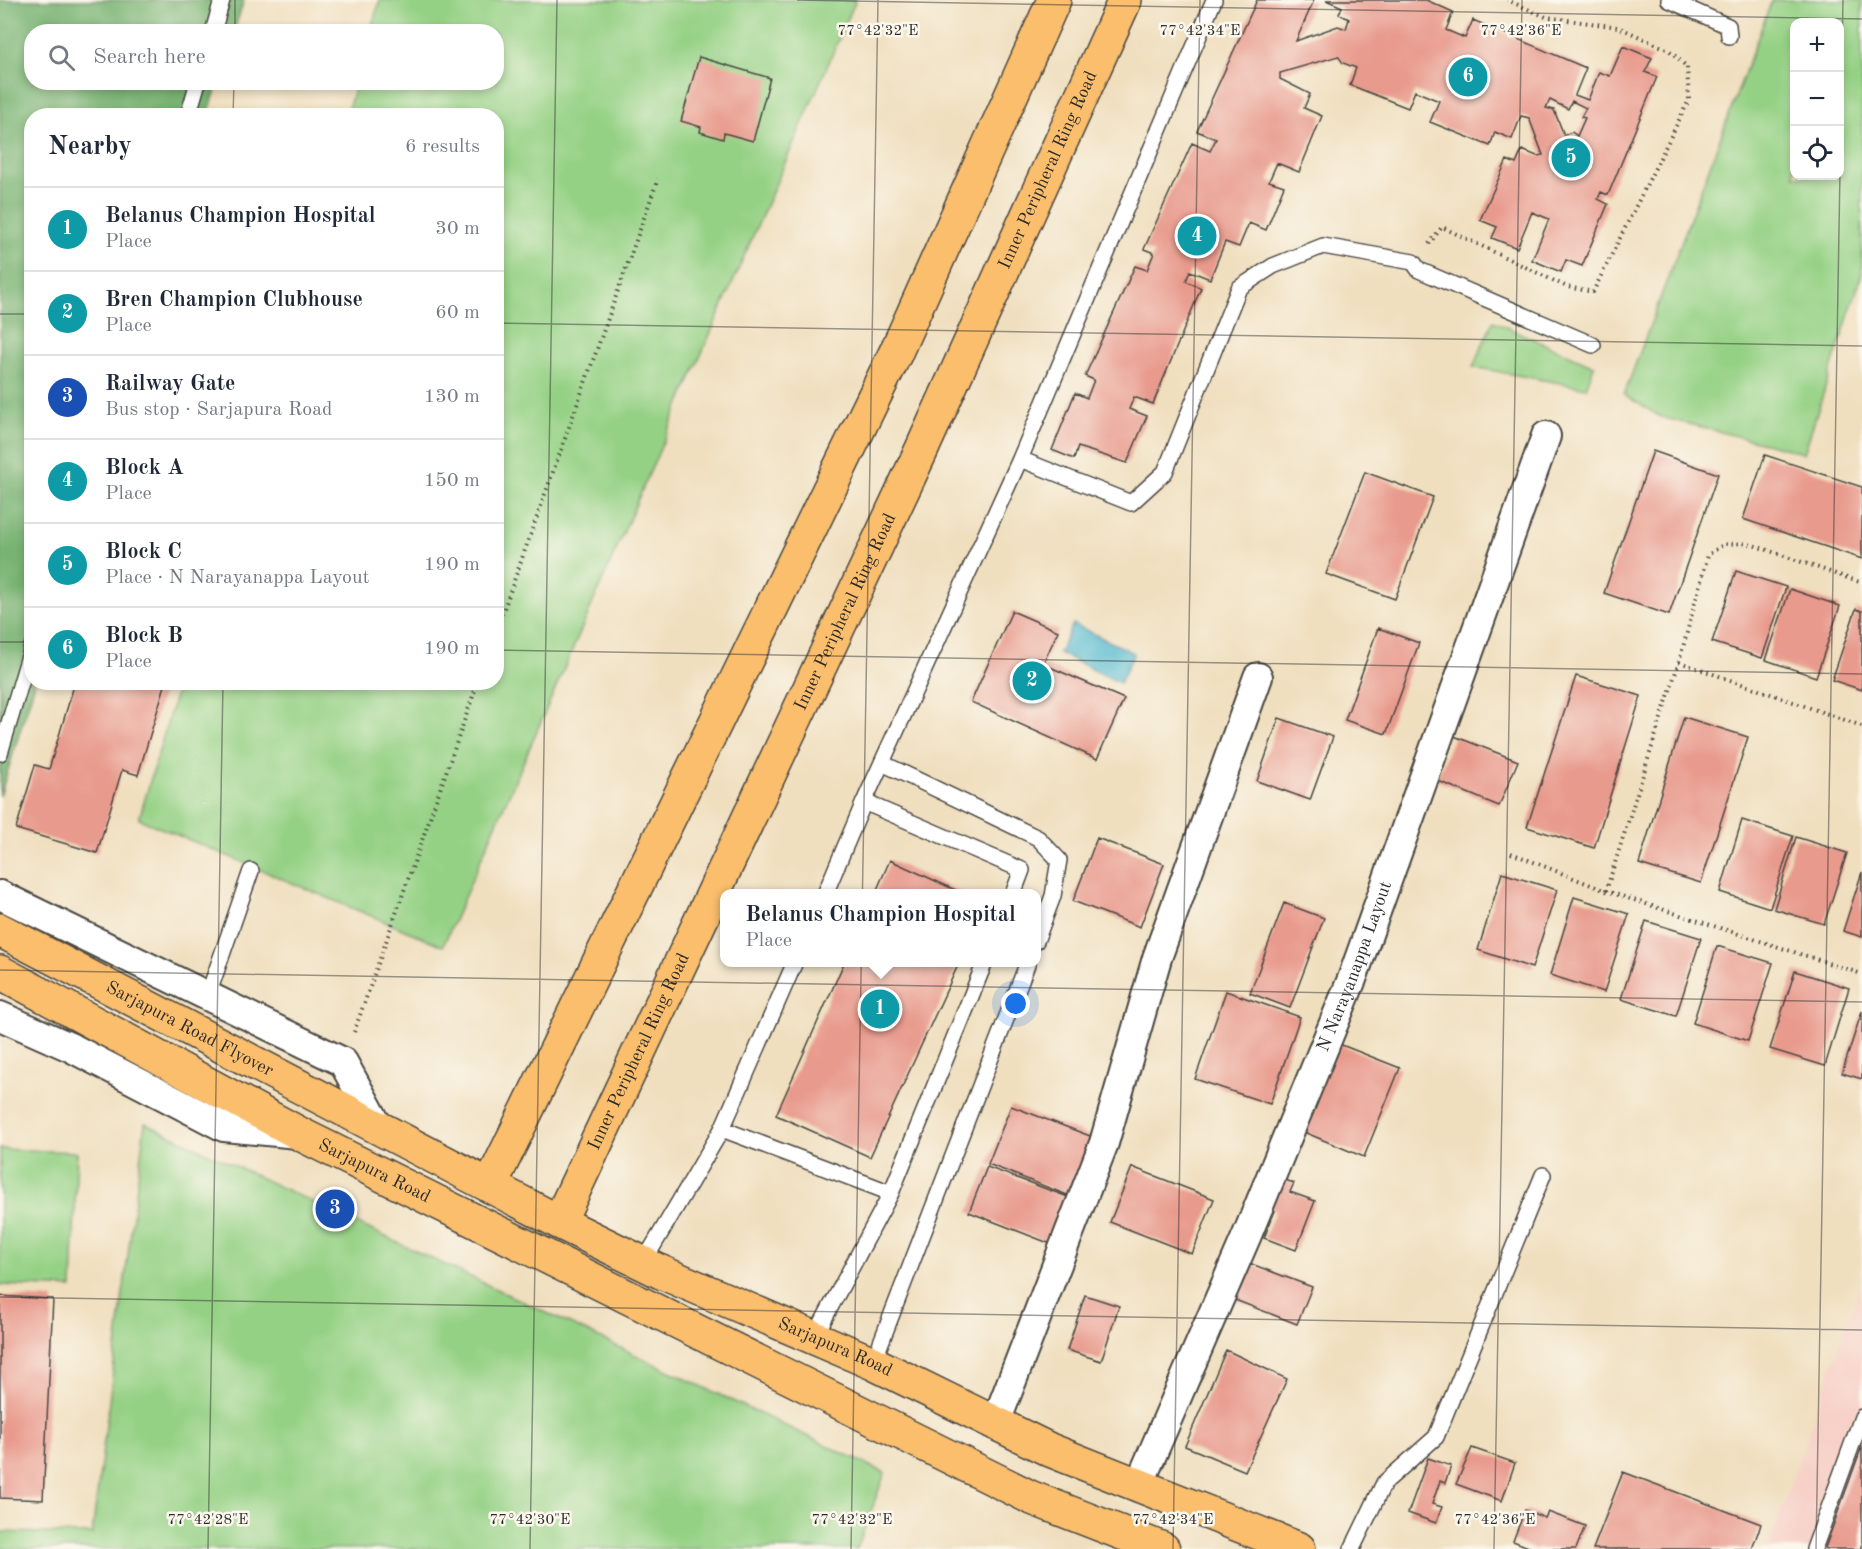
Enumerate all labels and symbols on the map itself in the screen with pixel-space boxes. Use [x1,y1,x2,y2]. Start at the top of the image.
text: 77°42'32"E [838,24,918,39]
text: 77°42'34"E [1160,24,1240,39]
text: 77°42'36"E [1481,24,1561,39]
pin: 6 [1448,54,1488,100]
street label: Inner Peripheral Ring Road [996,68,1101,272]
pin: 5 [1552,136,1590,180]
pin: 4 [1178,214,1216,258]
street label: Inner Peripheral Ring Road [792,511,899,713]
pin: 2 [1012,658,1052,704]
street label: N Narayanappa Layout [1314,879,1395,1054]
street label: Inner Peripheral Ring Road [585,951,693,1153]
street label: Sarjapura Road Flyover [103,978,277,1080]
pin: 1 [860,986,900,1032]
your location [1001,989,1030,1018]
street label: Sarjapura Road [315,1136,433,1206]
pin: 3 [316,1186,354,1232]
street label: Sarjapura Road [775,1314,895,1380]
text: 77°42'28"E [168,1513,248,1528]
text: 77°42'30"E [490,1513,570,1528]
text: 77°42'32"E [812,1513,892,1528]
text: 77°42'34"E [1133,1513,1213,1528]
text: 77°42'36"E [1455,1513,1535,1528]

